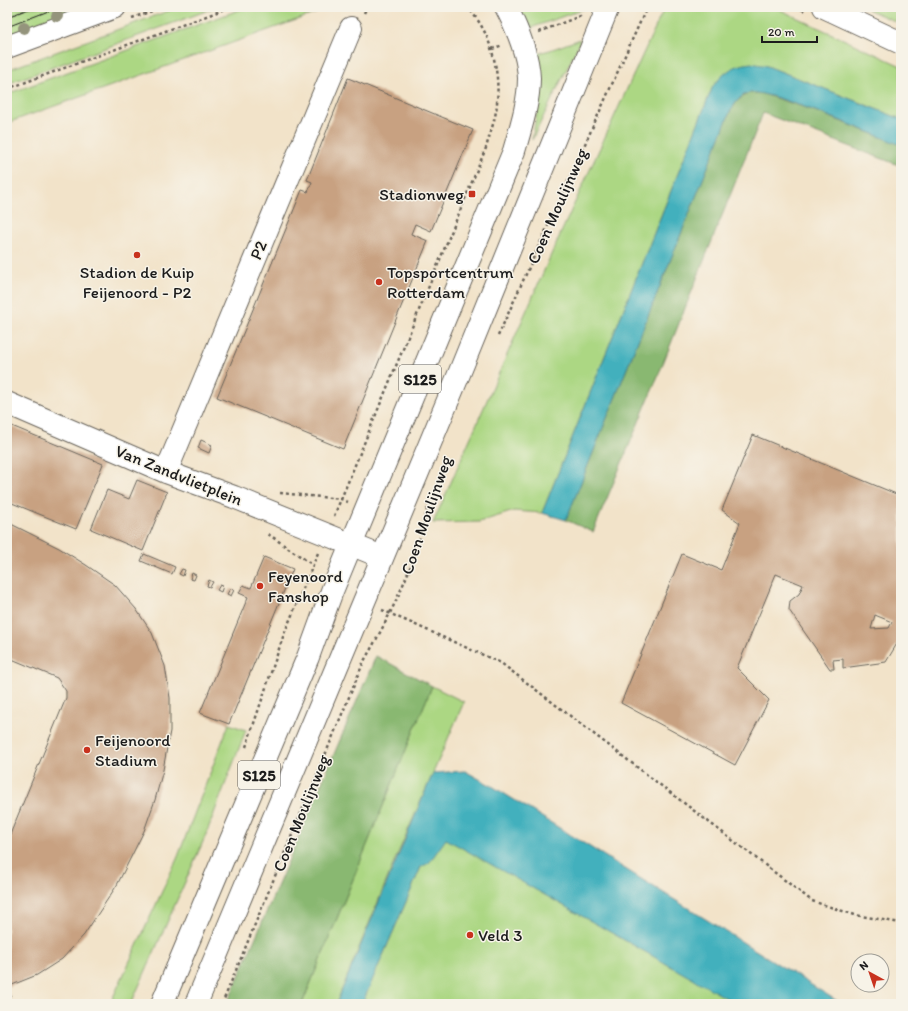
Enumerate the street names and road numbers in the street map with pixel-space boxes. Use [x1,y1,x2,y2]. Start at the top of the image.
street label: Coen Moulijnweg [523,145,592,267]
street label: P2 [245,237,271,262]
road number: S125 [399,365,441,393]
street label: Van Zandvlietplein [113,440,246,510]
street label: Coen Moulijnweg [396,453,456,577]
street label: Coen Moulijnweg [268,751,334,874]
road number: S125 [238,761,280,789]

